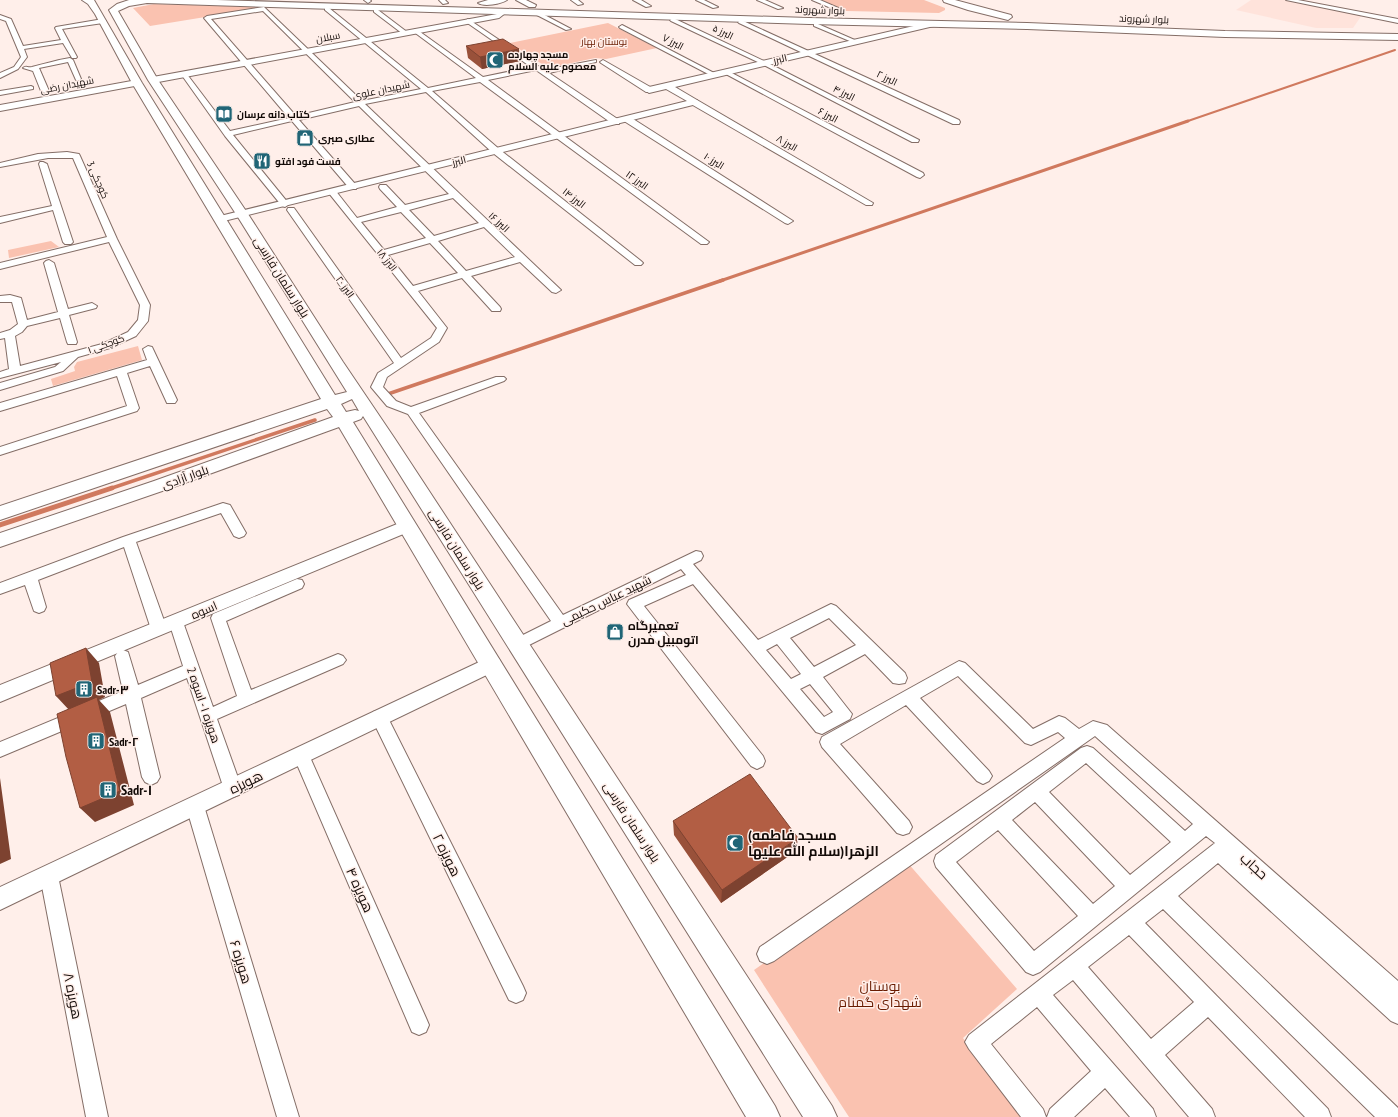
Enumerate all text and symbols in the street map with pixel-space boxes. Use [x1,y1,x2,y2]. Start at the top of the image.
street label: بلوار شهروند [795,3,845,17]
street label: بلوار شهروند [1119,12,1169,26]
street label: البرز ۵ [710,21,736,43]
street label: سبلان [315,28,341,46]
street label: البرز ۷ [660,31,686,53]
park label: بوستان بهار [580,35,627,48]
place label: مسجد چهارده معصوم علیه السلام [508,48,596,74]
mosque icon: مسجد چهارده معصوم علیه السلام [485,50,505,70]
street label: البرز [771,51,788,67]
street label: البرز ۲ [875,67,899,89]
street label: شهیدان رضی [39,73,95,97]
street label: شهیدان علوی [351,78,411,102]
street label: البرز ۴ [831,82,857,104]
library icon: کتاب دانه عرسان [214,104,234,124]
street label: البرز ۶ [816,104,840,126]
place label: کتاب دانه عرسان [237,108,310,121]
shop icon: عطاری صبری [295,128,315,148]
place label: عطاری صبری [318,132,375,145]
street label: البرز ۸ [774,132,800,154]
street label: البرز ۱۰ [701,150,727,172]
restaurant icon: فست فود افتو [252,151,272,171]
street label: البرز [450,153,467,169]
place label: فست فود افتو [275,155,341,168]
street label: کوچکی 3 [84,159,112,201]
street label: البرز ۱۲ [623,168,651,192]
street label: البرز ۱۴ [560,185,588,211]
street label: البرز ۱۶ [486,209,512,235]
street label: بلوار سلمان فارسی [251,234,313,320]
street label: البرز ۱۸ [374,246,400,274]
street label: البرز ۲۰ [333,274,357,300]
street label: کوچکی ۱ [86,331,126,357]
street label: بلوار آزادی [159,462,211,492]
street label: بلوار سلمان فارسی [426,506,488,592]
street label: شهید عباس حکیمی [558,572,654,628]
street label: اسوه [189,598,219,622]
place label: تعمیرگاه اتومبیل مدرن [628,618,699,648]
shop icon: تعمیرگاه اتومبیل مدرن [605,622,625,642]
street label: هویزه ۱ - اسوه 2 [184,665,224,745]
building icon: Sadr-۳ [74,679,94,699]
place label: Sadr-۳ [97,682,129,697]
building icon: Sadr-۲ [86,731,106,751]
place label: Sadr-۲ [109,734,139,749]
street label: هویزه [226,766,266,798]
street label: بلوار سلمان فارسی [600,779,664,865]
building icon: Sadr-۱ [98,780,118,800]
place label: Sadr-۱ [121,781,152,799]
place label: (مسجد فاطمه الزهرا(سلام الله علیها [748,826,879,861]
street label: هویزه ۲ [429,831,465,879]
mosque icon: (مسجد فاطمه الزهرا(سلام الله علیها [725,833,745,853]
street label: حجاب [1236,849,1272,883]
street label: هویزه ۴ [342,865,378,915]
street label: هویزه ۶ [226,938,256,986]
street label: هویزه ۸ [60,971,86,1021]
park label: بوستان شهدای گمنام [838,977,922,1012]

